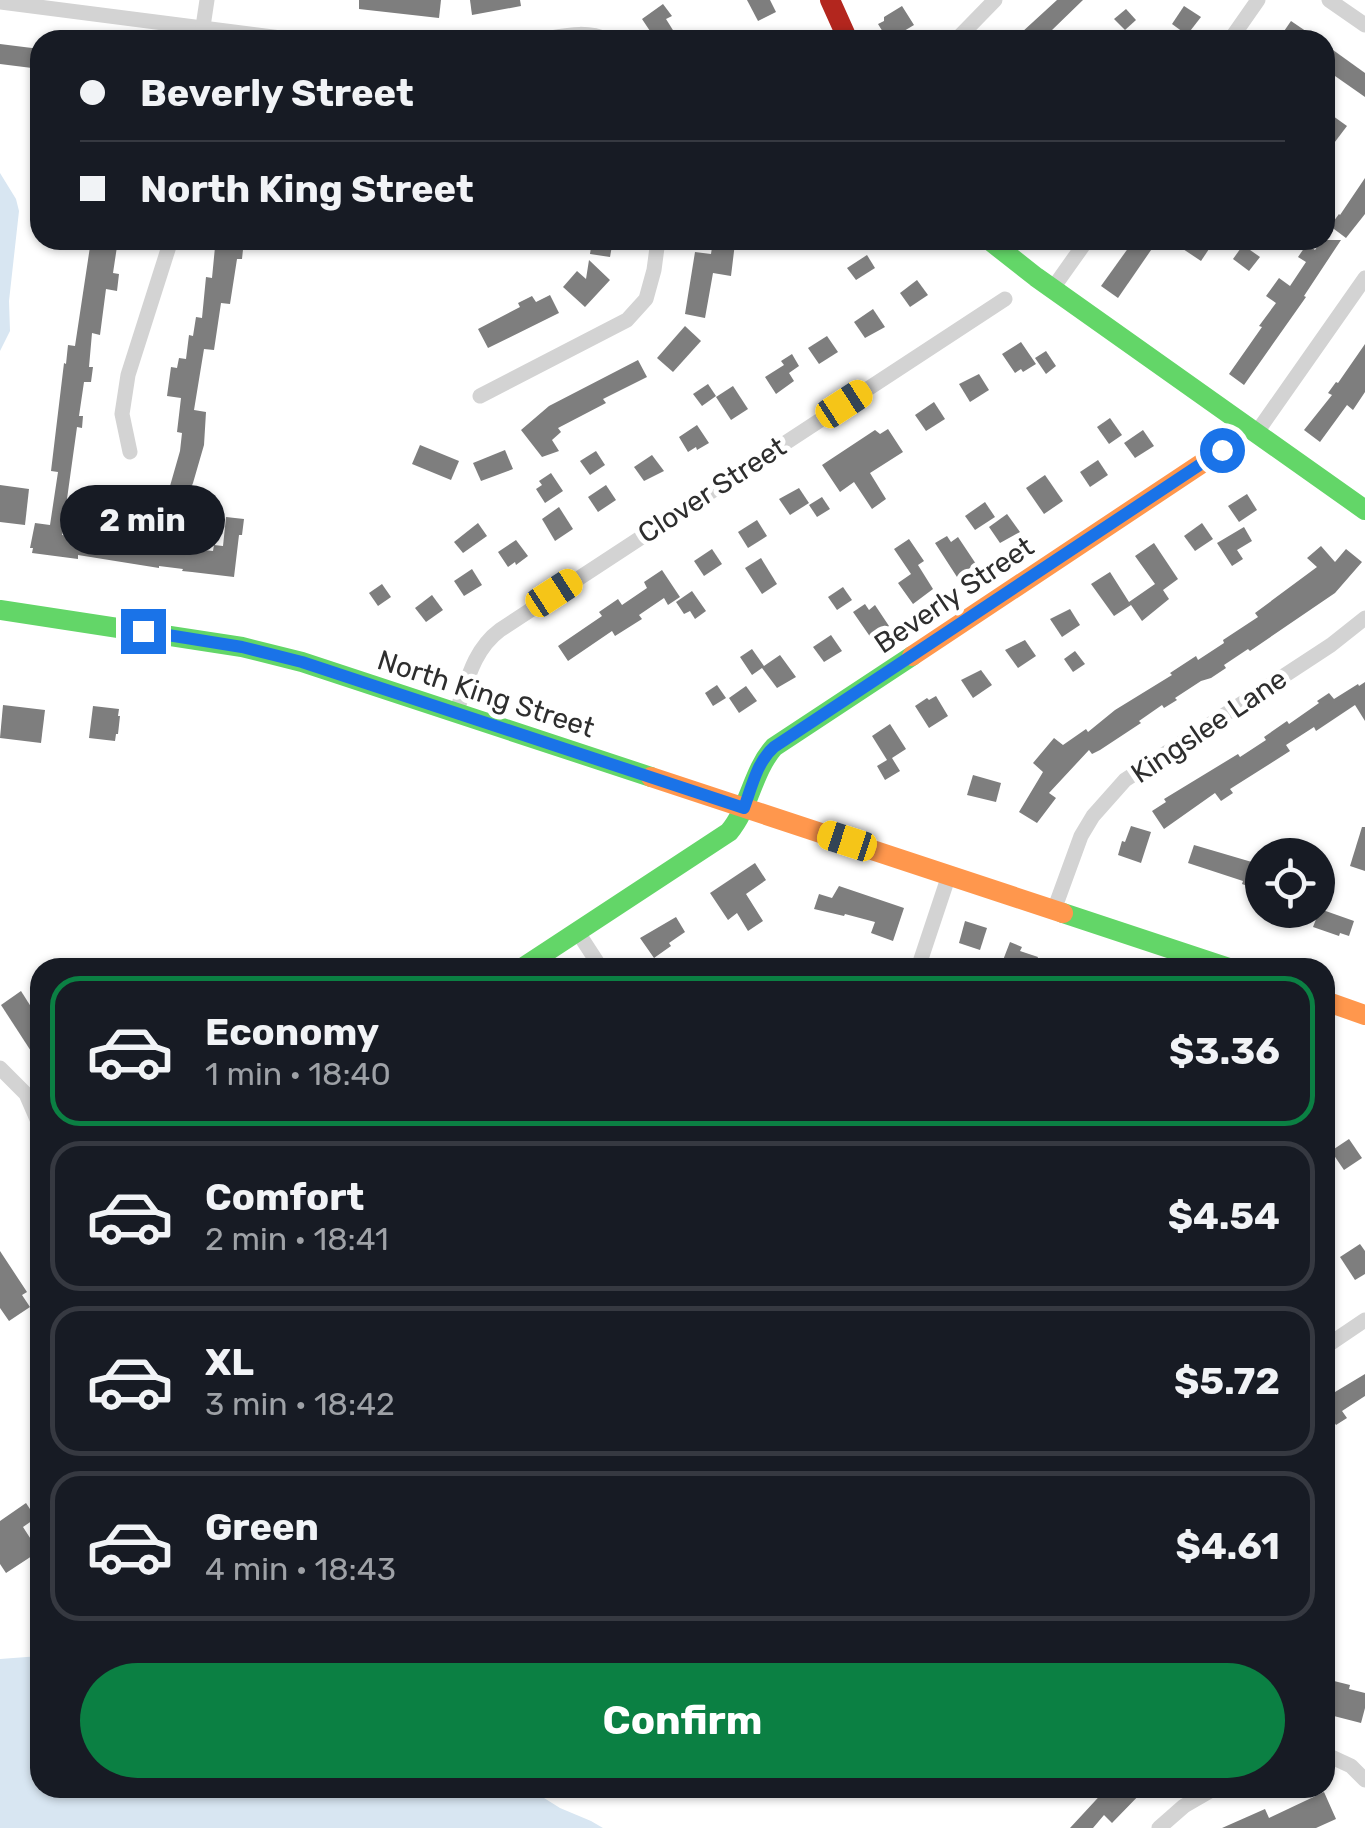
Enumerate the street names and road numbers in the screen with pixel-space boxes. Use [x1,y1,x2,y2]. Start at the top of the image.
street label: Clover Street [632,430,792,550]
street label: Beverly Street [868,530,1040,660]
street label: North King Street [373,643,599,745]
street label: Kingslee Lane [1125,662,1293,790]

